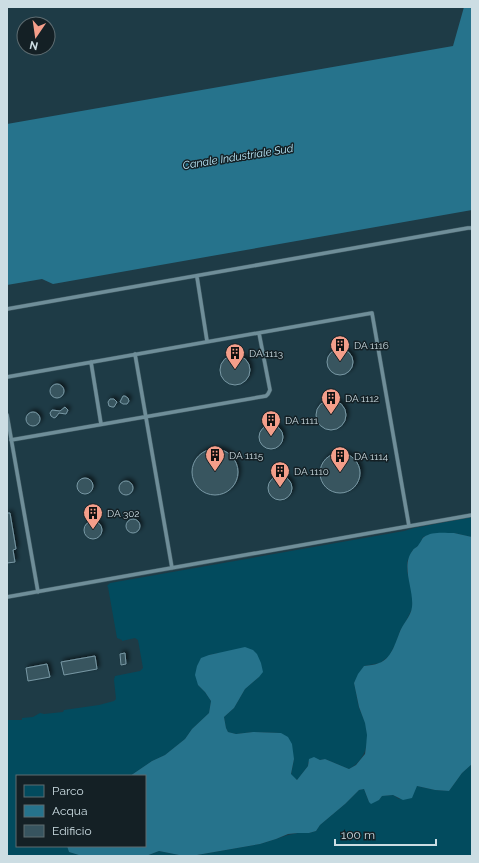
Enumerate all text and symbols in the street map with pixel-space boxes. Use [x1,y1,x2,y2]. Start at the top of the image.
north arrow [16,16,56,56]
text: N [28,38,39,53]
water label: Canale Industriale Sud [182,142,295,172]
building icon: DA 1116 [329,334,351,362]
place label: DA 1116 [354,340,389,351]
building icon: DA 1113 [224,342,246,370]
place label: DA 1113 [249,348,283,359]
building icon: DA 1112 [320,387,342,415]
place label: DA 1112 [345,393,379,404]
building icon: DA 1111 [260,409,282,437]
place label: DA 1111 [285,415,319,426]
building icon: DA 1115 [204,444,226,472]
building icon: DA 1114 [329,445,351,473]
place label: DA 1115 [229,450,264,461]
place label: DA 1114 [354,451,389,462]
building icon: DA 1110 [269,460,291,488]
place label: DA 1110 [294,466,329,477]
building icon: DA 302 [82,502,104,530]
place label: DA 302 [107,508,140,519]
legend [16,775,146,847]
text: Parco [52,784,84,798]
text: Acqua [52,804,88,818]
scale bar [335,821,436,847]
text: Edificio [52,824,92,838]
text: 100 m [341,828,375,842]

